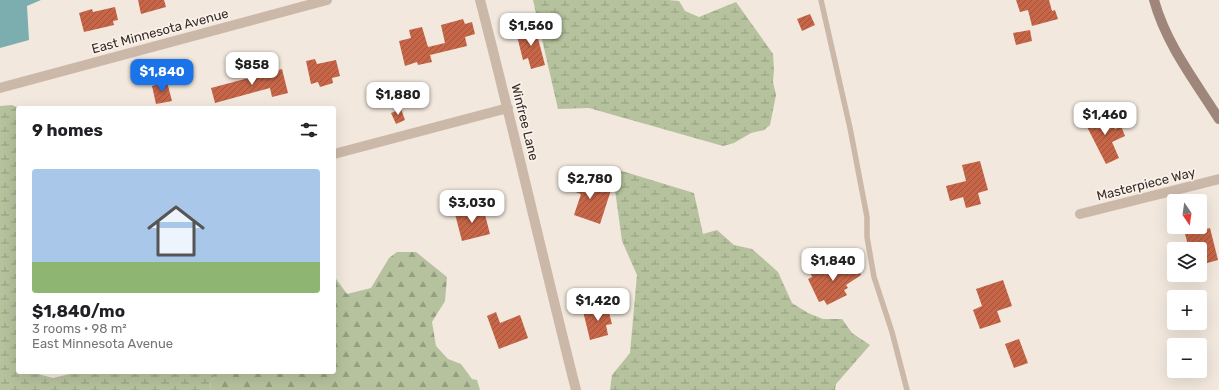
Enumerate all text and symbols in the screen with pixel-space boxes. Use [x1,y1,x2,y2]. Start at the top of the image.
street label: East Minnesota Avenue [90,5,230,57]
pin: $1,560 [498,13,564,47]
text: $1,560 [509,18,553,33]
pin: $858 [228,52,276,86]
text: $858 [235,57,269,72]
pin: $1,840 [129,59,195,93]
text: $1,840 [139,64,185,79]
pin: $1,880 [365,82,431,116]
street label: Winfree Lane [508,82,542,162]
text: $1,880 [375,87,421,102]
pin: $1,460 [1072,102,1138,136]
text: $1,460 [1083,107,1127,122]
icon: filters [298,119,320,141]
text: 9 homes [32,120,103,140]
street label: Masterpiece Way [1095,164,1197,204]
pin: $2,780 [557,166,623,200]
text: $2,780 [567,171,613,186]
pin: $3,030 [439,190,505,224]
north arrow [1167,194,1207,234]
map controls [1167,194,1207,378]
icon: home [140,195,212,267]
text: $3,030 [448,195,496,210]
button: layers [1167,242,1207,282]
pin: $1,840 [800,248,866,282]
text: $1,840 [810,253,856,268]
pin: $1,420 [565,288,631,322]
button: + [1167,290,1207,330]
text: $1,420 [576,293,620,308]
text: $1,840/mo [32,301,125,321]
text: 3 rooms · 98 m² [32,321,127,336]
text: East Minnesota Avenue [32,336,173,351]
button: − [1167,338,1207,378]

